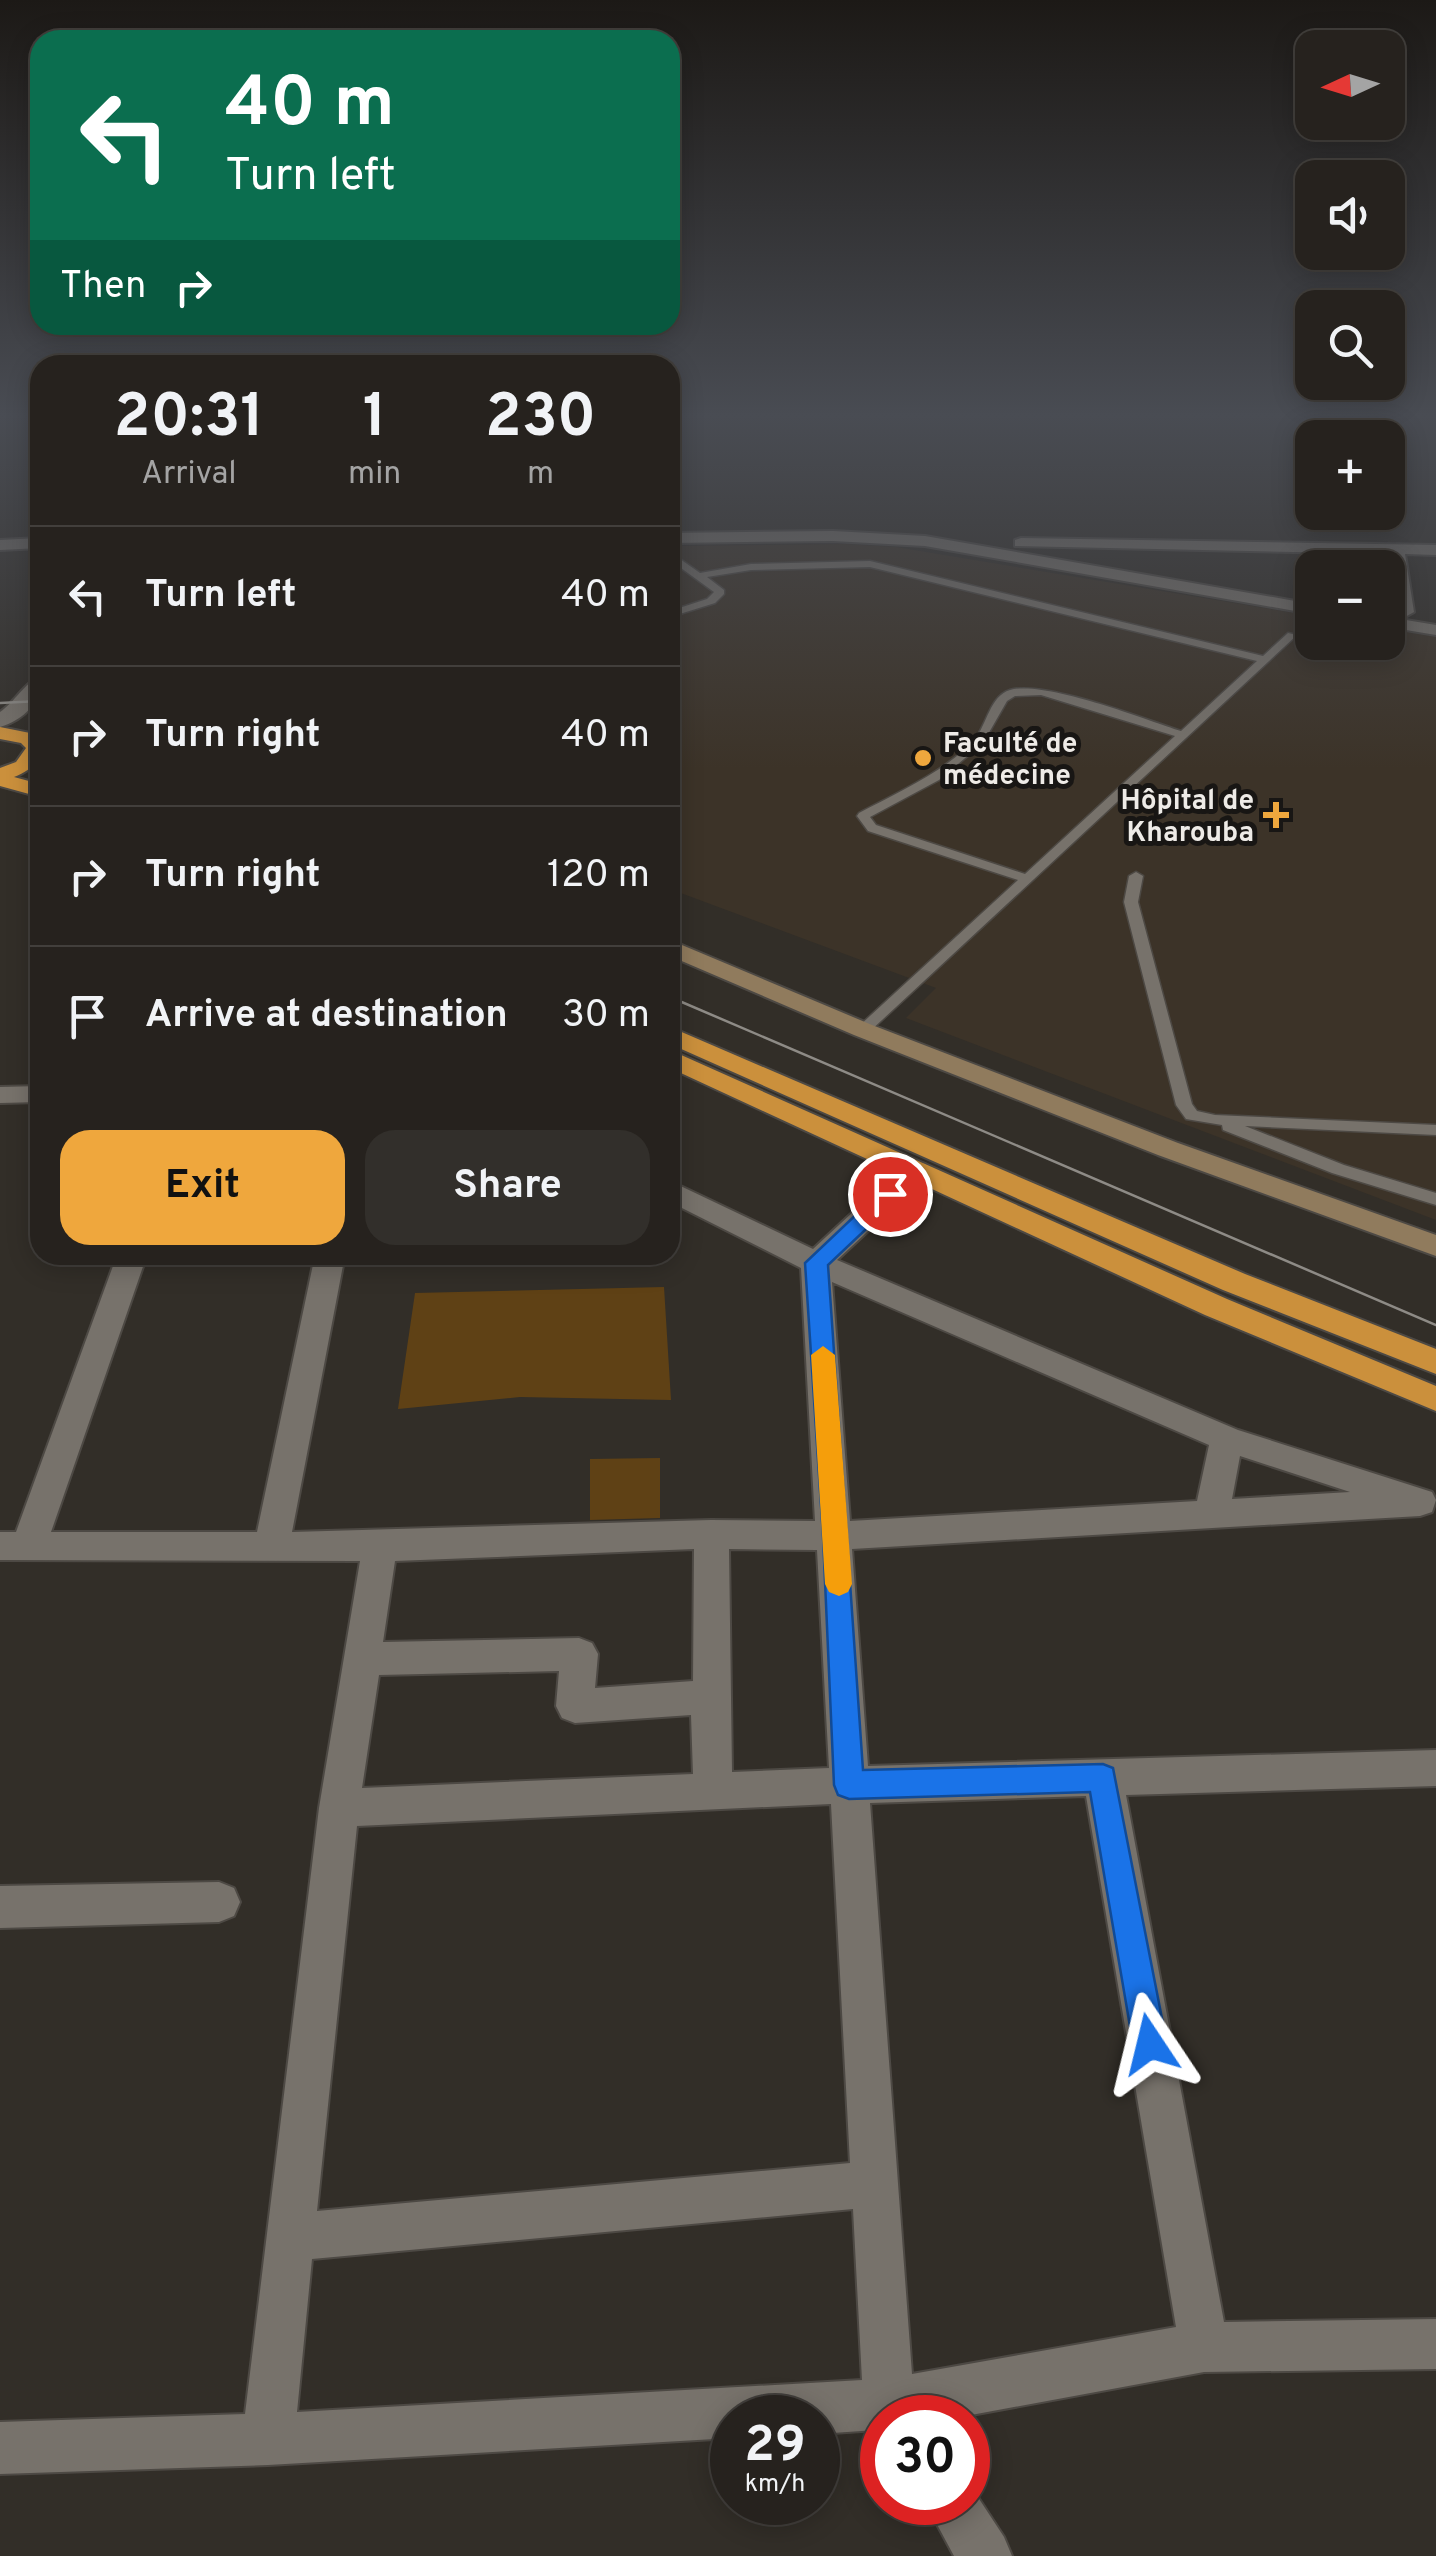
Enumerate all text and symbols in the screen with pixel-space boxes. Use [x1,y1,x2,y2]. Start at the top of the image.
north arrow [1295,30,1405,140]
map controls [1295,30,1405,660]
text: 40 m [225,62,395,151]
icon: left [60,70,190,200]
text: Turn left [225,149,396,206]
button: sound [1295,160,1405,270]
icon: right [166,260,221,315]
text: Then [60,263,146,312]
button: search [1295,290,1405,400]
text: 20:31 [114,382,264,458]
text: 1 [363,382,387,458]
text: 230 [485,382,596,458]
button: + [1295,420,1405,530]
text: Arrival [141,455,237,495]
text: min [348,455,401,495]
text: m [527,455,554,495]
button: − [1295,550,1405,660]
icon: left [60,569,115,624]
text: Turn left [145,572,297,621]
text: 40 m [561,572,650,621]
icon: right [60,709,115,764]
text: Turn right [145,712,320,761]
text: 40 m [561,712,650,761]
place label: Faculté de médecine [943,727,1077,795]
marker: Faculté de médecine [912,747,934,769]
place label: Hôpital de Kharouba [1120,784,1254,852]
marker: Hôpital de Kharouba [1263,802,1289,828]
icon: right [60,849,115,904]
text: Turn right [145,852,320,901]
text: 120 m [547,852,650,901]
icon: arrive [60,989,115,1044]
text: Arrive at destination [145,992,508,1041]
text: 30 m [562,992,650,1041]
button: Exit [60,1130,345,1245]
button: Share [365,1130,650,1245]
pin [848,1152,933,1237]
icon: arrive [863,1167,918,1222]
position arrow [1098,1992,1202,2096]
speed limit sign: 30 [860,2395,990,2525]
text: 29 [744,2416,806,2479]
text: km/h [745,2469,805,2501]

